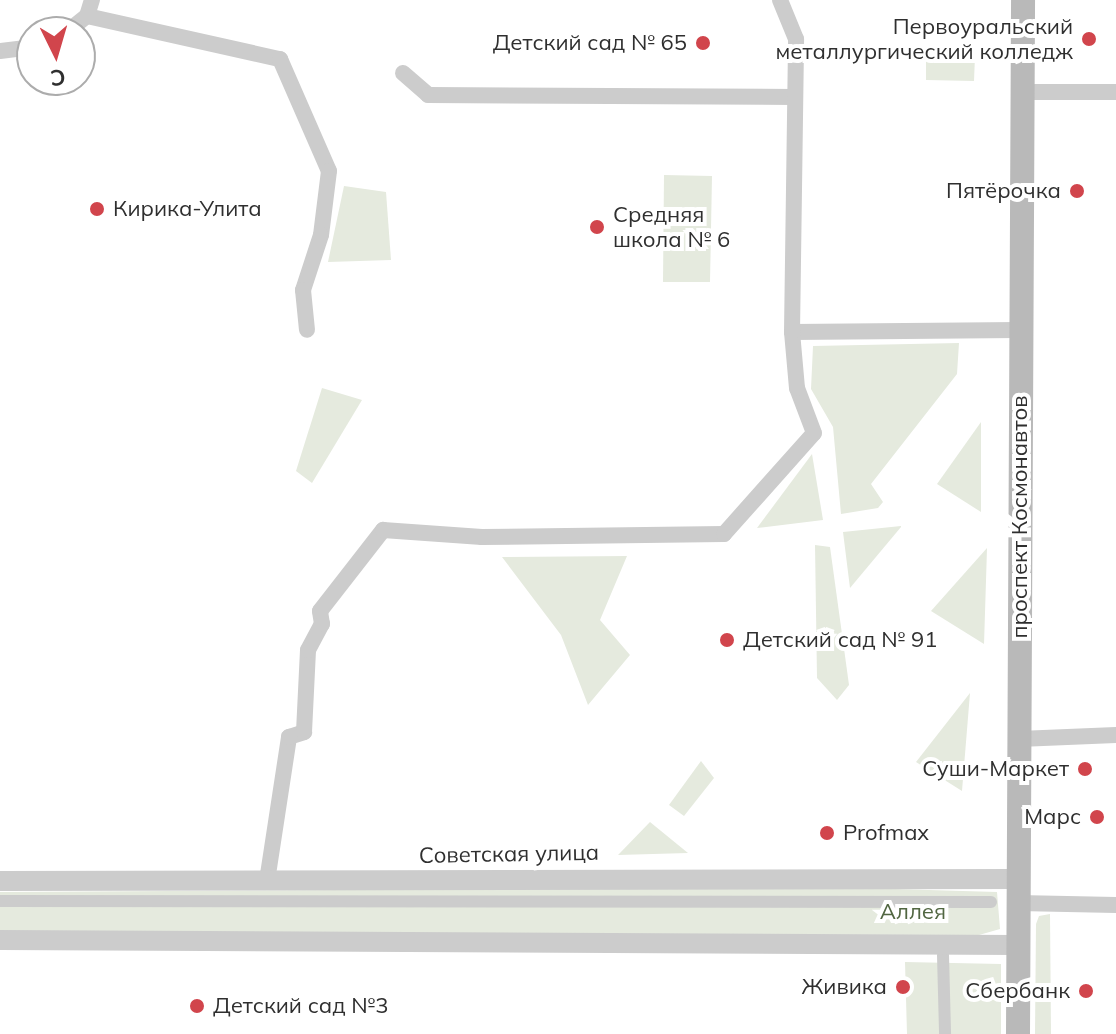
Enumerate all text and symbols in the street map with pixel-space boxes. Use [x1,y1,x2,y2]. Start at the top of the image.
place label: Первоуральский металлургический колледж [776,13,1073,64]
north arrow [16,16,96,96]
place label: Детский сад № 65 [493,30,687,56]
marker: Первоуральский металлургический колледж [1080,30,1098,48]
marker: Детский сад № 65 [694,34,712,52]
text: С [49,63,67,93]
place label: Пятёрочка [946,178,1061,204]
marker: Пятёрочка [1068,182,1086,200]
place label: Кирика-Улита [113,196,262,222]
marker: Кирика-Улита [88,200,106,218]
place label: Средняя школа № 6 [613,201,730,252]
marker: Средняя школа № 6 [588,218,606,236]
street label: проспект Космонавтов [1007,395,1033,639]
place label: Детский сад № 91 [743,627,937,653]
marker: Детский сад № 91 [718,631,736,649]
place label: Суши-Маркет [922,756,1069,782]
marker: Суши-Маркет [1076,760,1094,778]
place label: Марс [1024,804,1081,830]
marker: Марс [1088,808,1106,826]
place label: Profmax [843,820,929,846]
marker: Profmax [818,824,836,842]
street label: Советская улица [419,839,599,869]
park label: Аллея [880,899,946,925]
place label: Живика [801,974,887,1000]
marker: Живика [894,978,912,996]
place label: Сбербанк [965,978,1070,1004]
marker: Сбербанк [1077,982,1095,1000]
place label: Детский сад №3 [213,993,388,1019]
marker: Детский сад №3 [188,997,206,1015]

